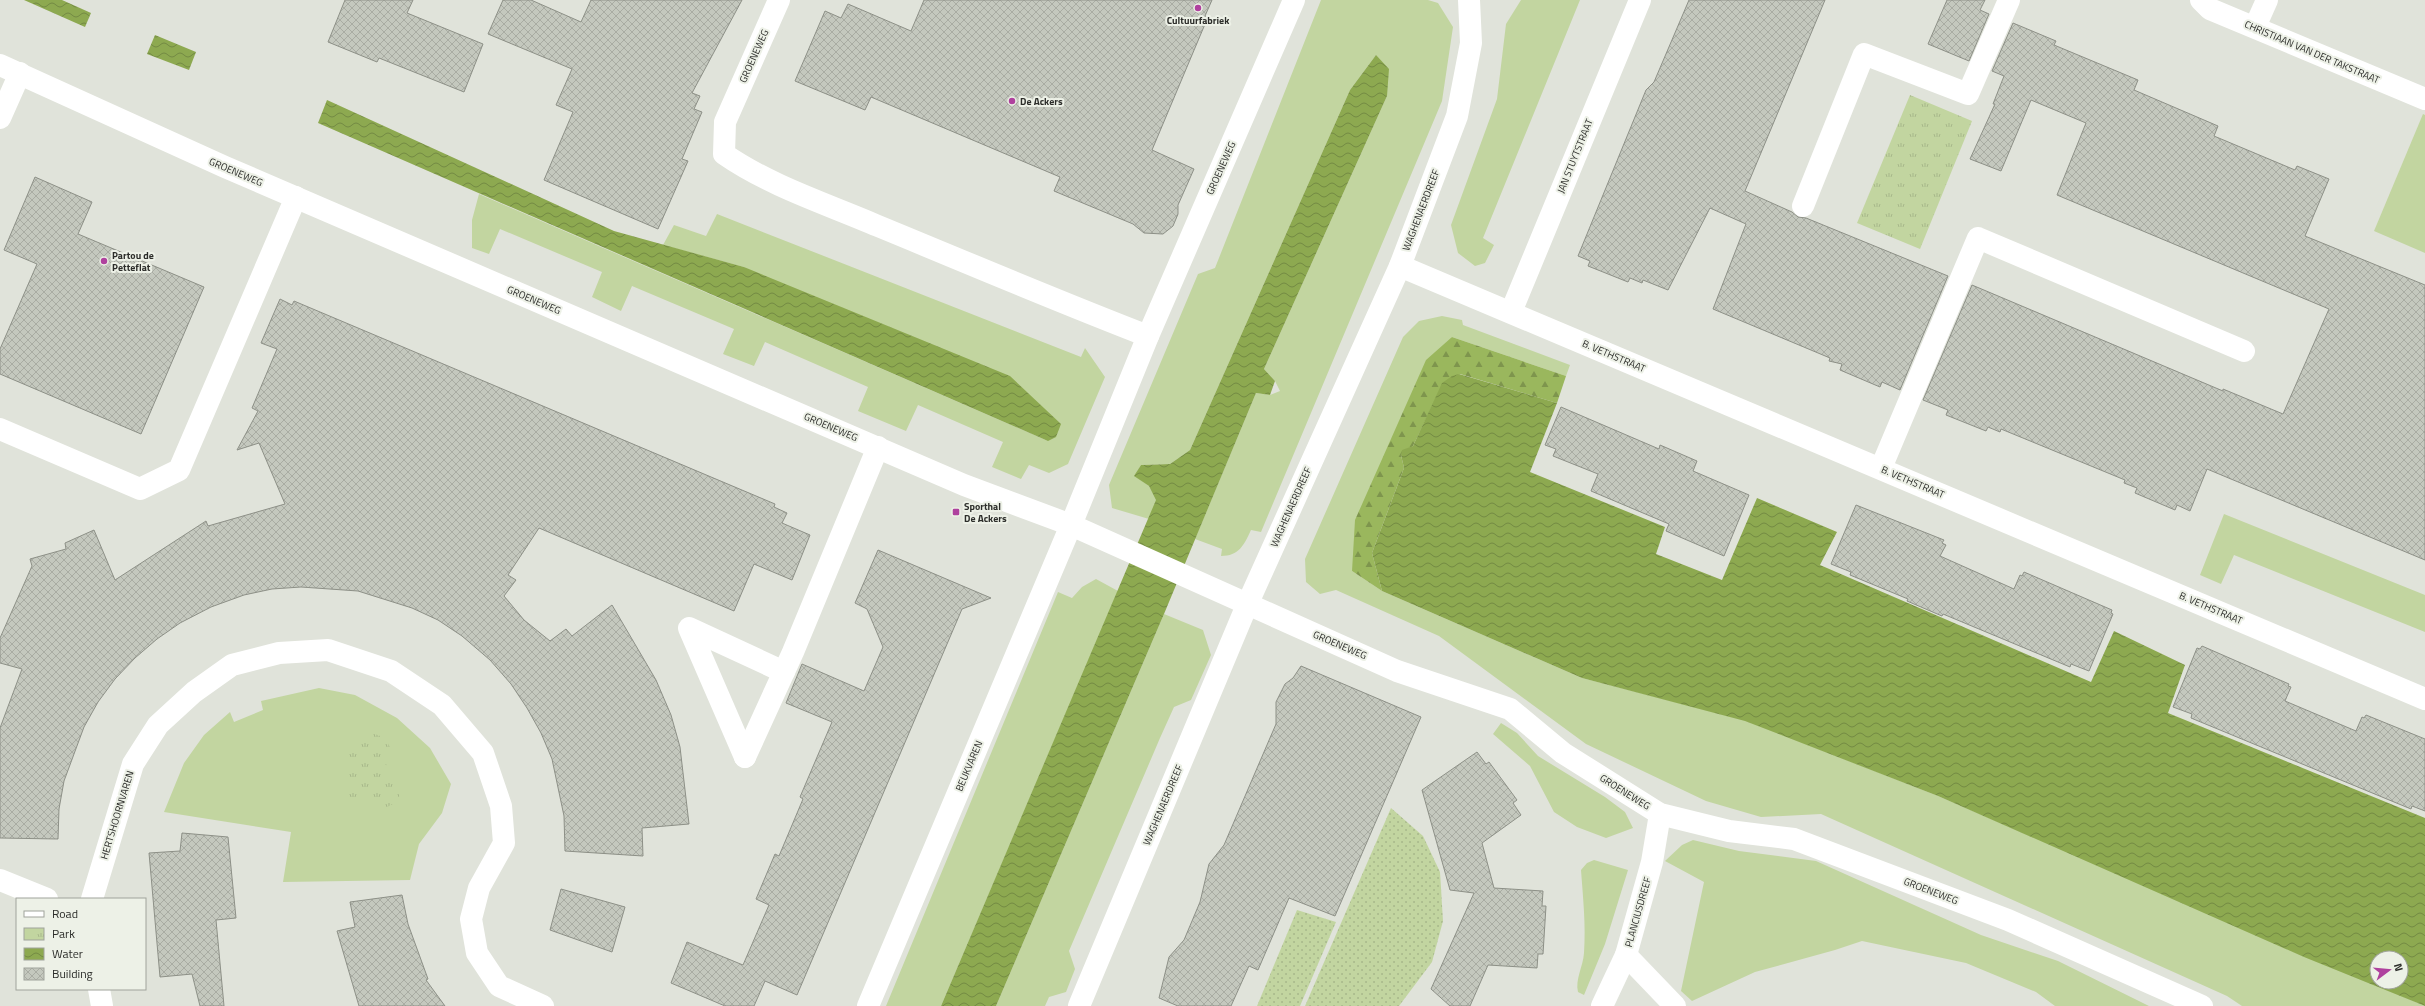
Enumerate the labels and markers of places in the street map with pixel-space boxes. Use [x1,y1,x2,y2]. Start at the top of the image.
marker: Cultuurfabriek [1193,3,1203,13]
place label: Cultuurfabriek [1167,13,1230,28]
place label: De Ackers [1020,94,1063,109]
marker: De Ackers [1007,96,1017,106]
place label: Partou de Petteflat [112,248,154,275]
marker: Partou de Petteflat [99,256,109,266]
place label: Sporthal De Ackers [964,499,1007,526]
marker: Sporthal De Ackers [951,507,961,517]

